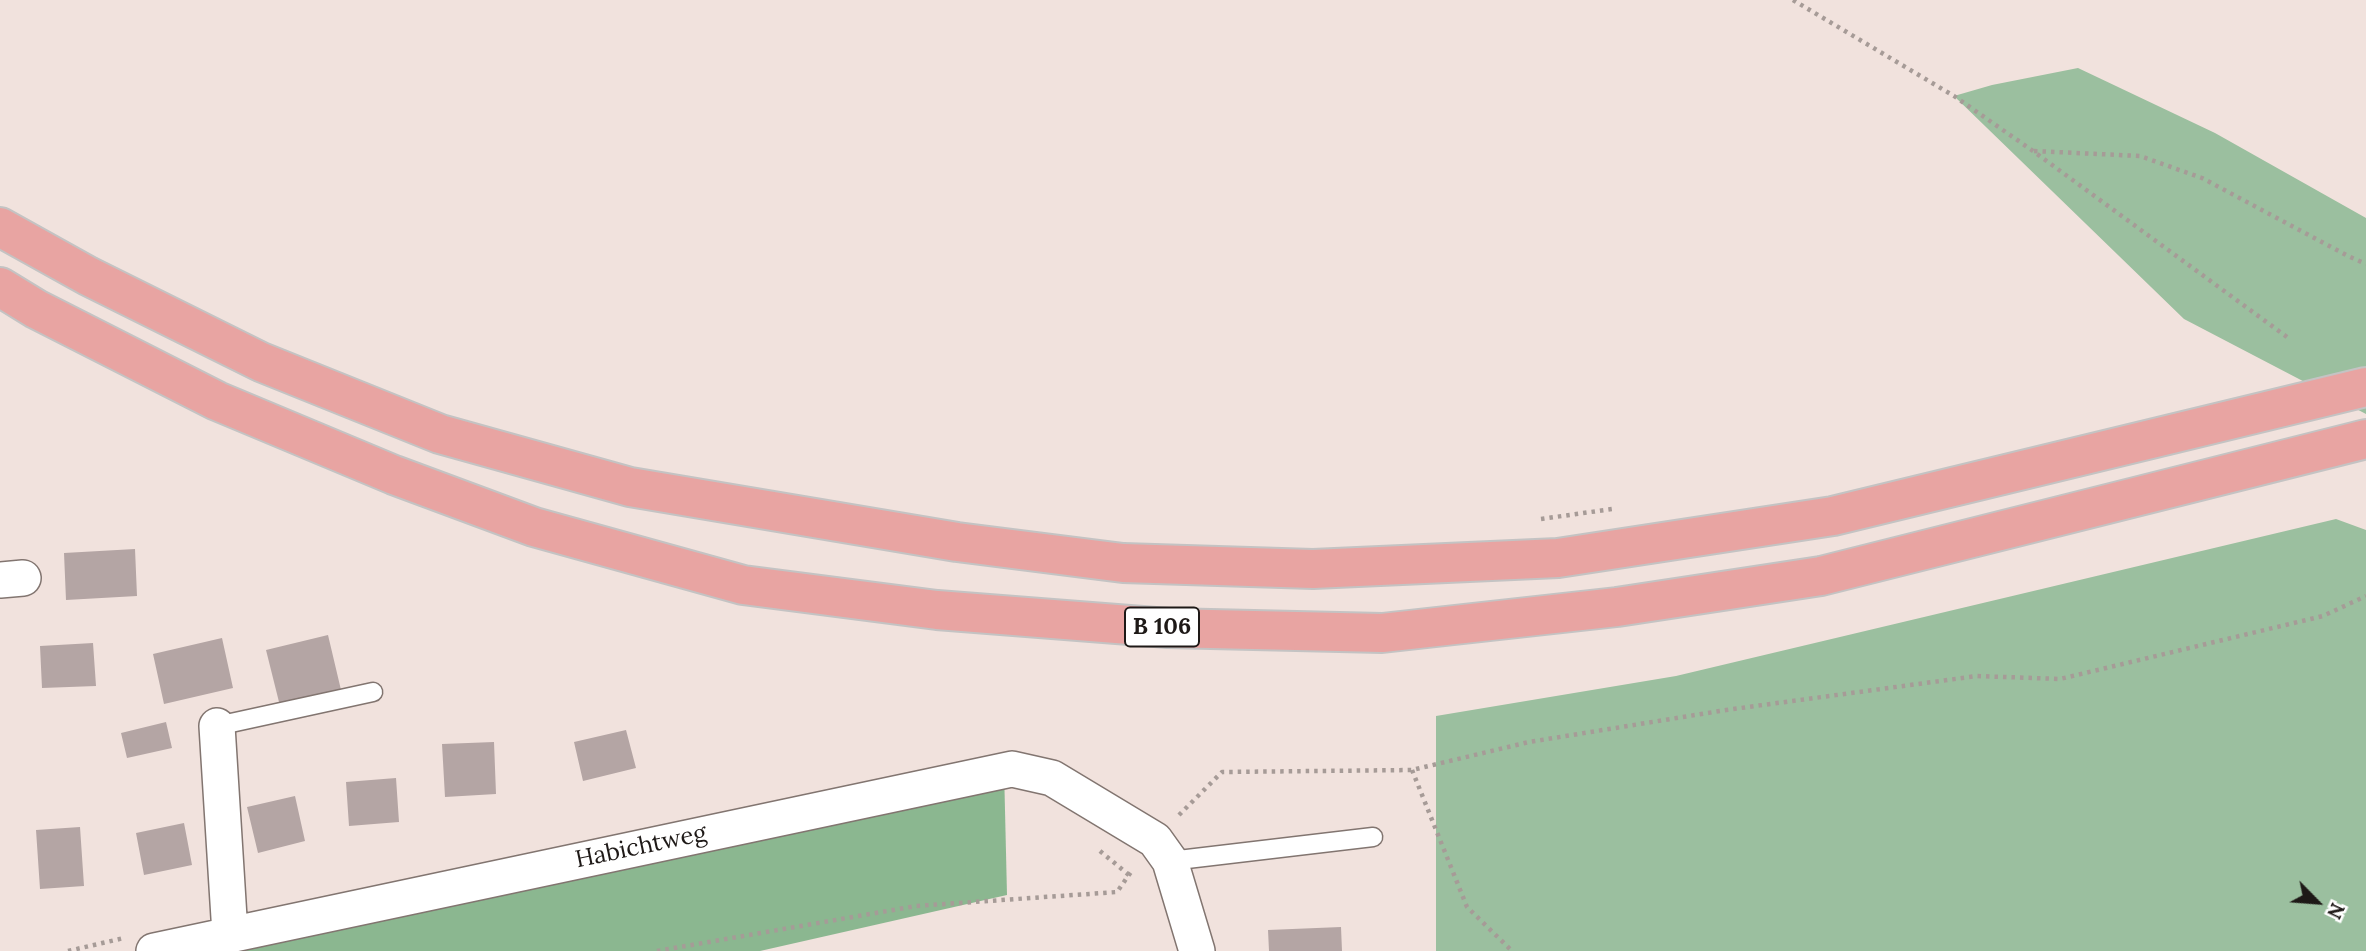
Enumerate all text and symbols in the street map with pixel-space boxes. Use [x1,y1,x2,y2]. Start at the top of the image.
road number: B 106 [1125,608,1199,646]
street label: Habichtweg [573,819,709,875]
north arrow [2282,867,2352,937]
text: N [2322,899,2350,923]

